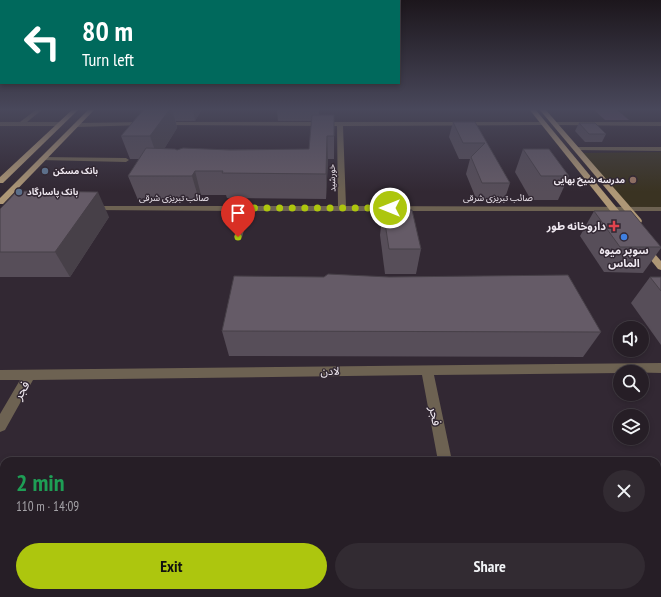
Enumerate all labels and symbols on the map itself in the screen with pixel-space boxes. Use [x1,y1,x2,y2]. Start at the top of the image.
street label: خورشید [326,164,338,192]
place label: بانک مسکن [53,165,98,177]
marker: بانک مسکن [40,166,50,176]
place label: مدرسه شیخ بهایی [554,174,625,187]
marker: مدرسه شیخ بهایی [628,175,638,185]
place label: بانک پاسارگاد [27,186,79,199]
marker: بانک پاسارگاد [14,187,24,197]
position arrow [369,187,411,229]
street label: صائب تبریزی شرقی [139,192,209,204]
street label: صائب تبریزی شرقی [463,192,533,204]
pin [221,196,255,237]
place label: داروخانه طور [546,219,606,233]
marker: داروخانه طور [609,221,619,231]
marker: سوپر میوه الماس [619,232,629,242]
place label: سوپر میوه الماس [599,243,649,270]
street label: لادن [320,364,340,378]
street label: فجر [9,378,34,404]
street label: فجر [425,404,446,427]

